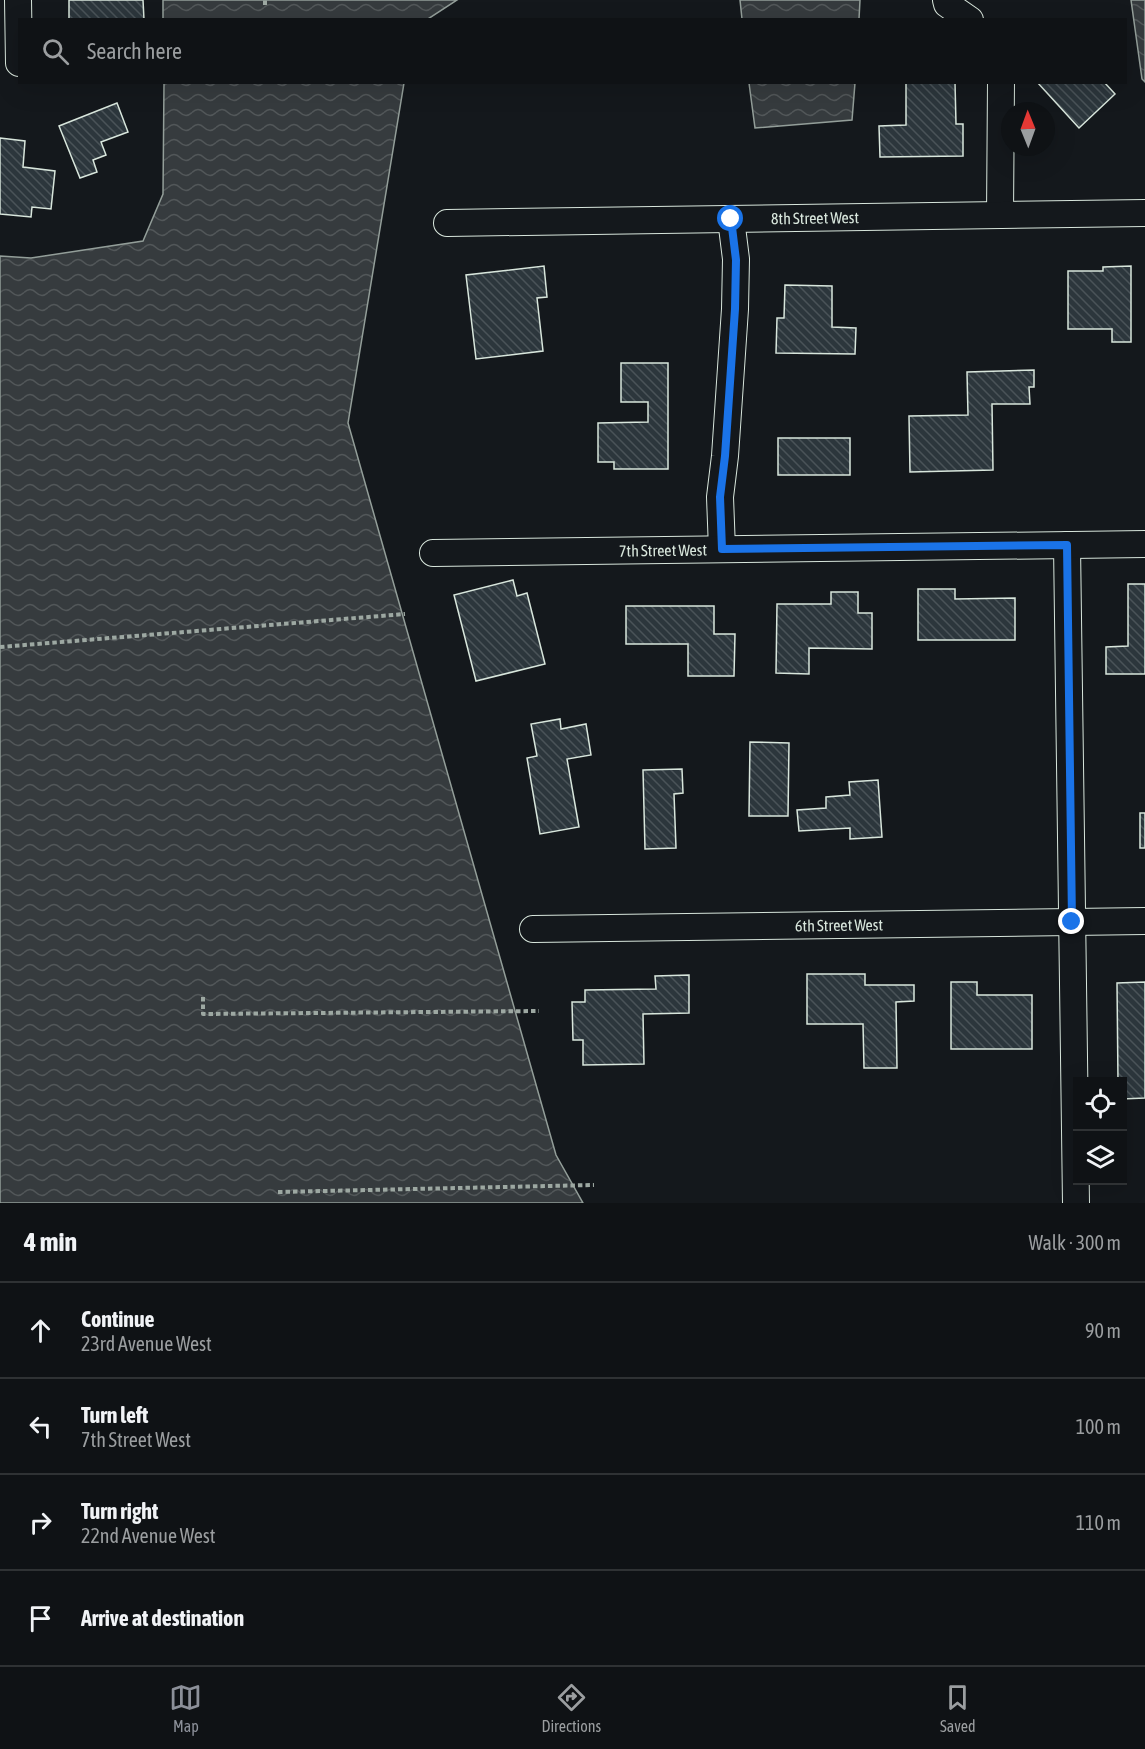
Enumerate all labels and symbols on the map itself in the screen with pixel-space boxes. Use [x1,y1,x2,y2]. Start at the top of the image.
north arrow [1001,102,1055,156]
route start [717,205,743,231]
street label: 8th Street West [771,208,860,227]
street label: 7th Street West [619,541,708,560]
route end [1058,908,1084,934]
street label: 6th Street West [795,915,884,935]

